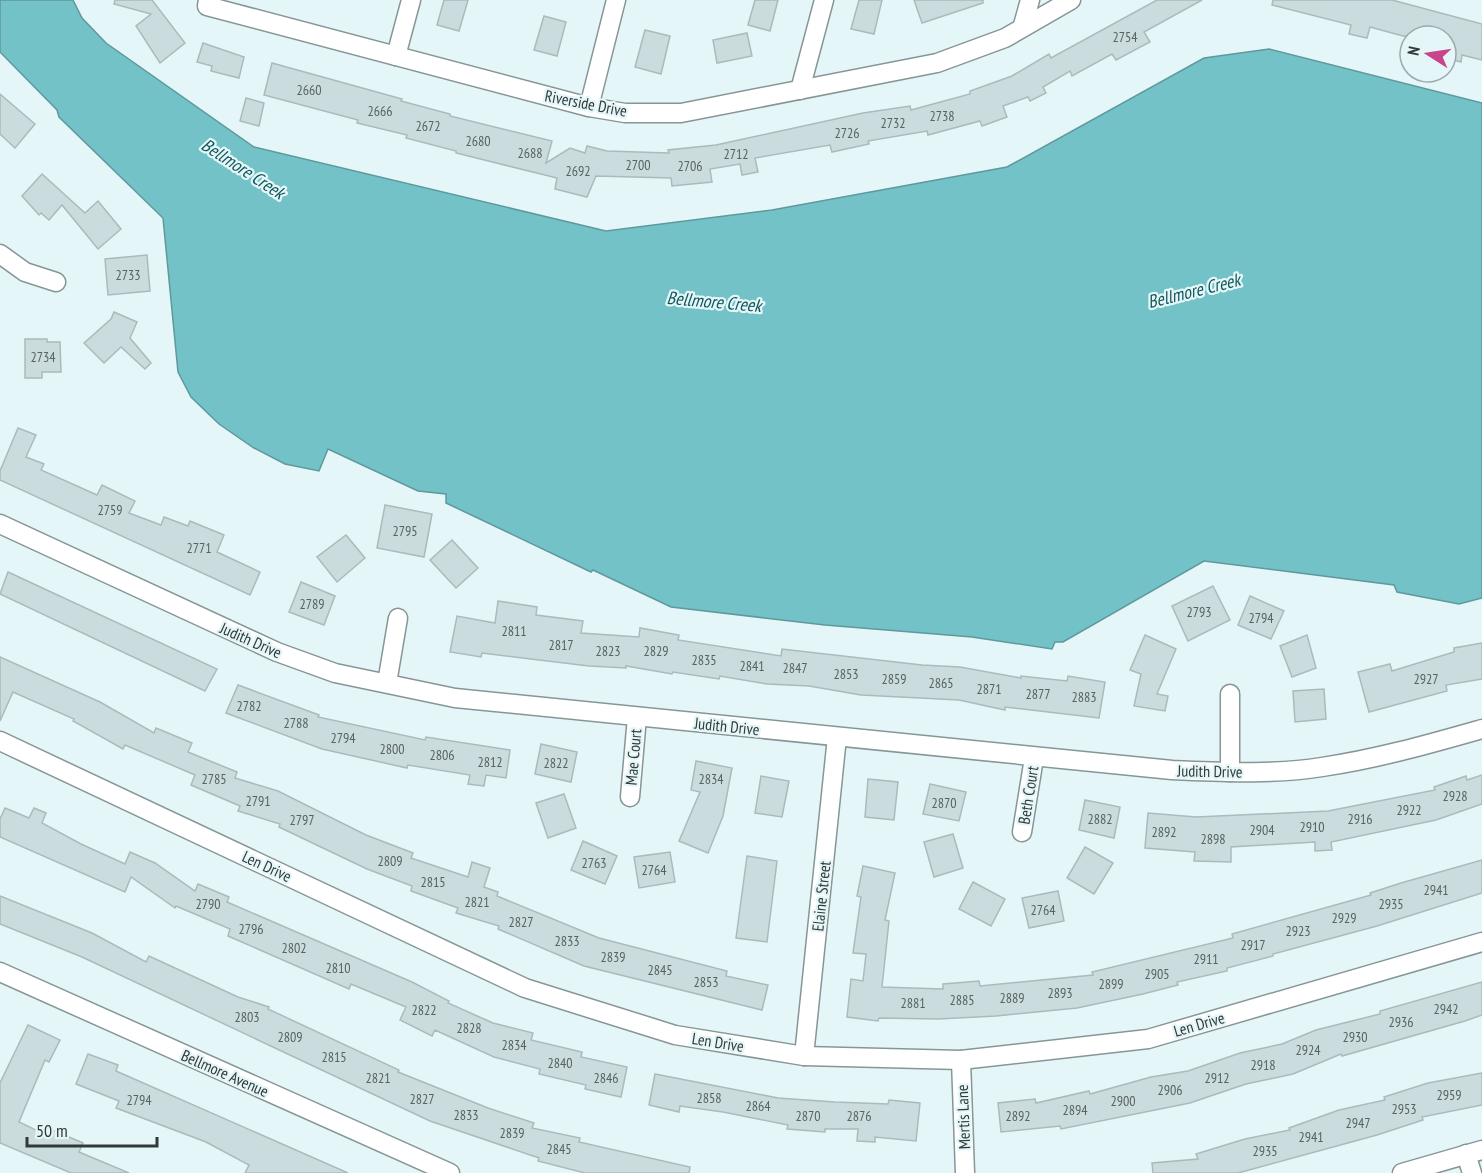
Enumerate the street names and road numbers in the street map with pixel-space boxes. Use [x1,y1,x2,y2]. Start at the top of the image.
street label: Riverside Drive [543,85,629,121]
street label: Judith Drive [216,617,285,662]
street label: Judith Drive [693,713,760,739]
street label: Mae Court [621,727,645,786]
street label: Judith Drive [1176,760,1243,782]
street label: Beth Court [1014,764,1043,826]
street label: Len Drive [239,846,295,886]
street label: Elaine Street [807,859,835,932]
street label: Len Drive [1171,1007,1227,1041]
street label: Len Drive [691,1028,745,1056]
street label: Bellmore Avenue [178,1045,272,1101]
street label: Mertis Lane [952,1084,974,1150]

